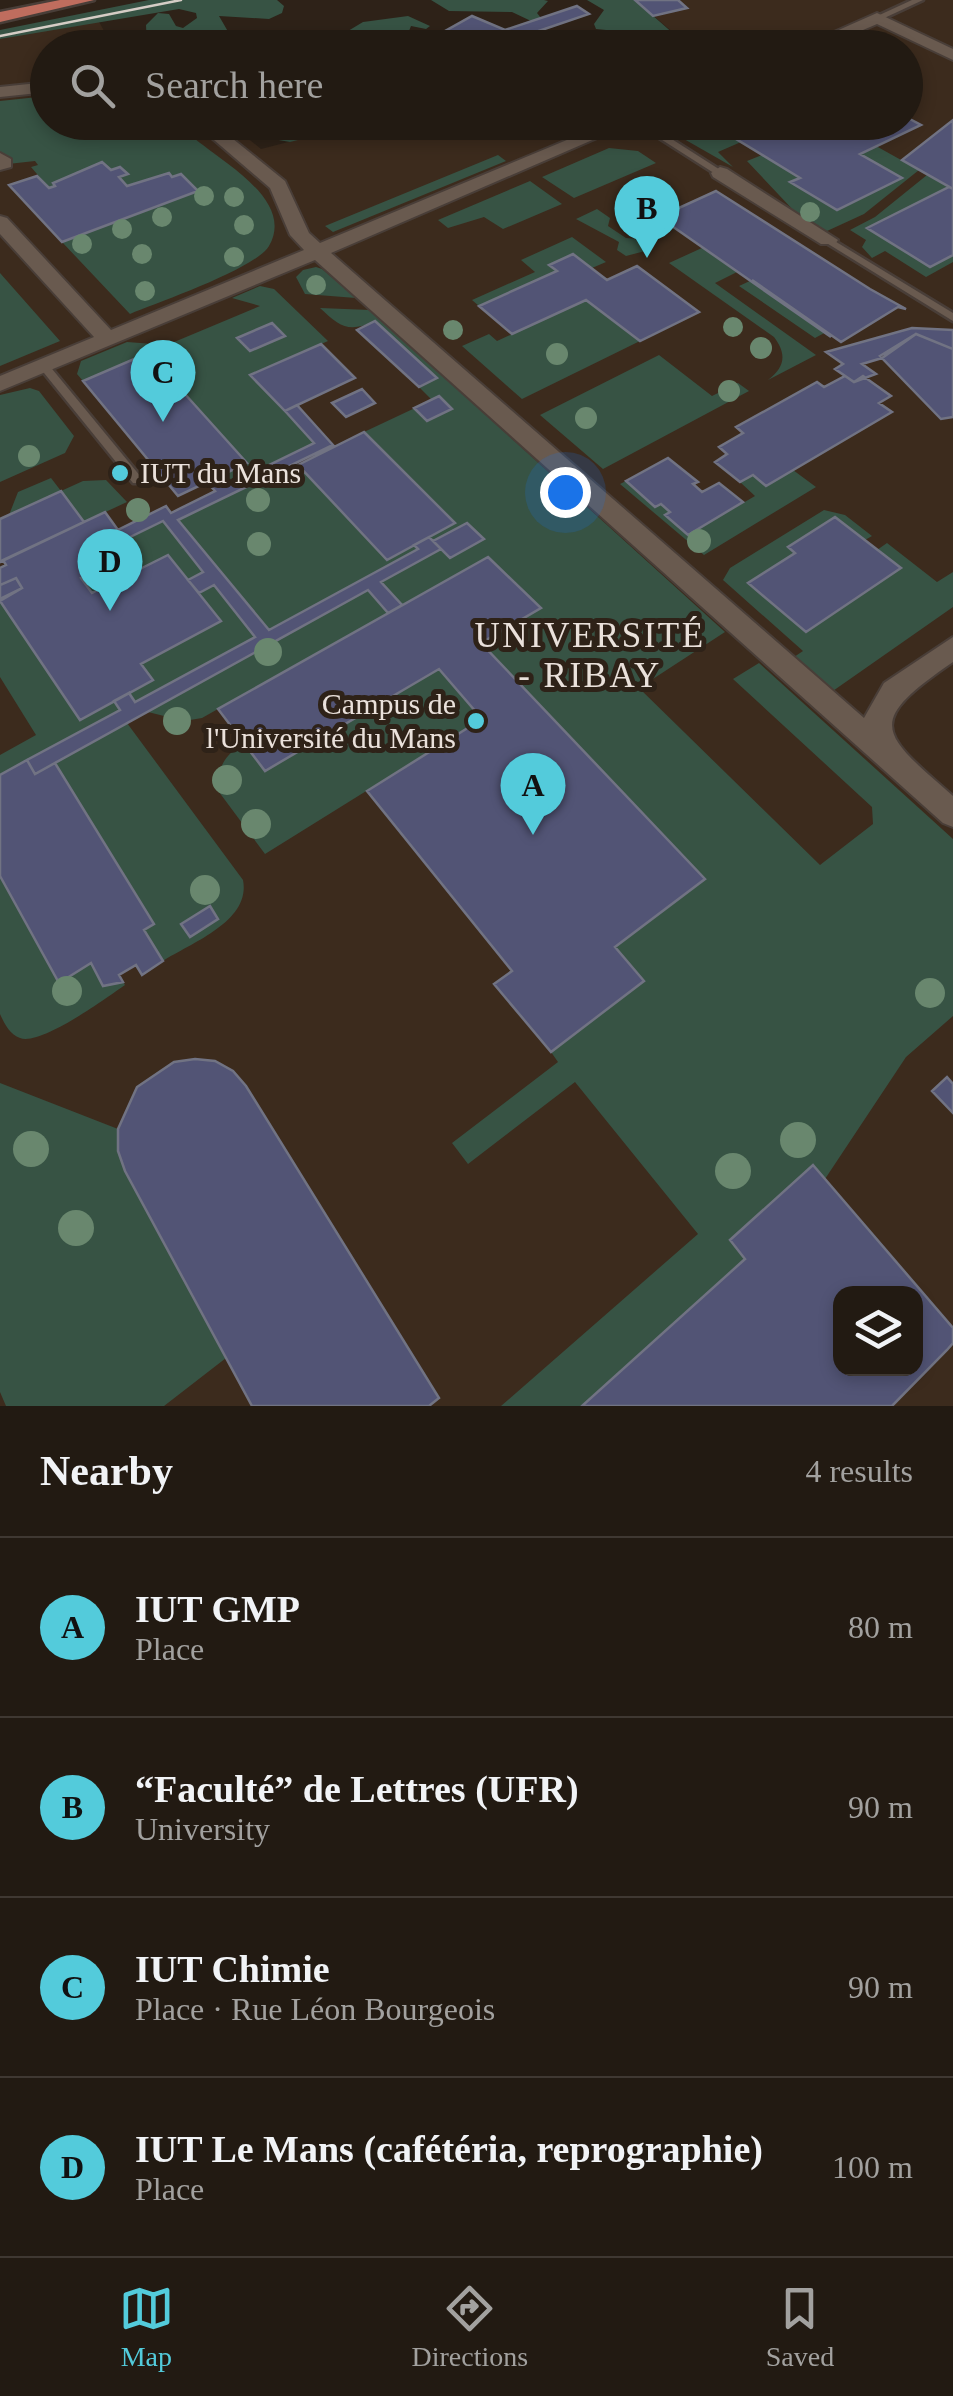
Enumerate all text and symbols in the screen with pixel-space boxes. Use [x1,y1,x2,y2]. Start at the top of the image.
search box [30,30,923,140]
icon: search [65,58,120,113]
text: Search here [145,64,323,106]
pin: B [614,176,680,258]
pin: C [130,340,196,422]
place label: IUT du Mans [140,456,301,489]
marker: IUT du Mans [109,462,131,484]
your location [540,467,591,518]
pin: D [78,528,142,611]
district label: UNIVERSITÉ - RIBAY [474,616,706,695]
place label: Campus de l'Université du Mans [206,687,456,754]
marker: Campus de l'Université du Mans [465,710,487,732]
pin: A [500,752,566,835]
map controls [833,1286,923,1376]
button: layers [833,1286,923,1376]
text: Nearby [40,1448,173,1494]
text: 4 results [805,1453,913,1489]
text: IUT GMP [135,1588,300,1630]
text: A [61,1609,84,1645]
text: 80 m [848,1609,913,1645]
text: Place [135,1631,204,1667]
text: “Faculté” de Lettres (UFR) [135,1768,579,1810]
text: B [62,1789,83,1825]
text: 90 m [848,1789,913,1825]
text: University [135,1811,270,1847]
text: IUT Chimie [135,1948,330,1990]
text: C [61,1969,84,2005]
text: 90 m [848,1969,913,2005]
text: Place · Rue Léon Bourgeois [135,1991,495,2027]
text: IUT Le Mans (cafétéria, reprographie) [135,2128,763,2170]
text: D [61,2149,84,2185]
text: 100 m [832,2149,913,2185]
text: Place [135,2171,204,2207]
tab: Map [119,2281,174,2373]
tab: Directions [411,2281,528,2373]
tab: Saved [766,2281,834,2373]

